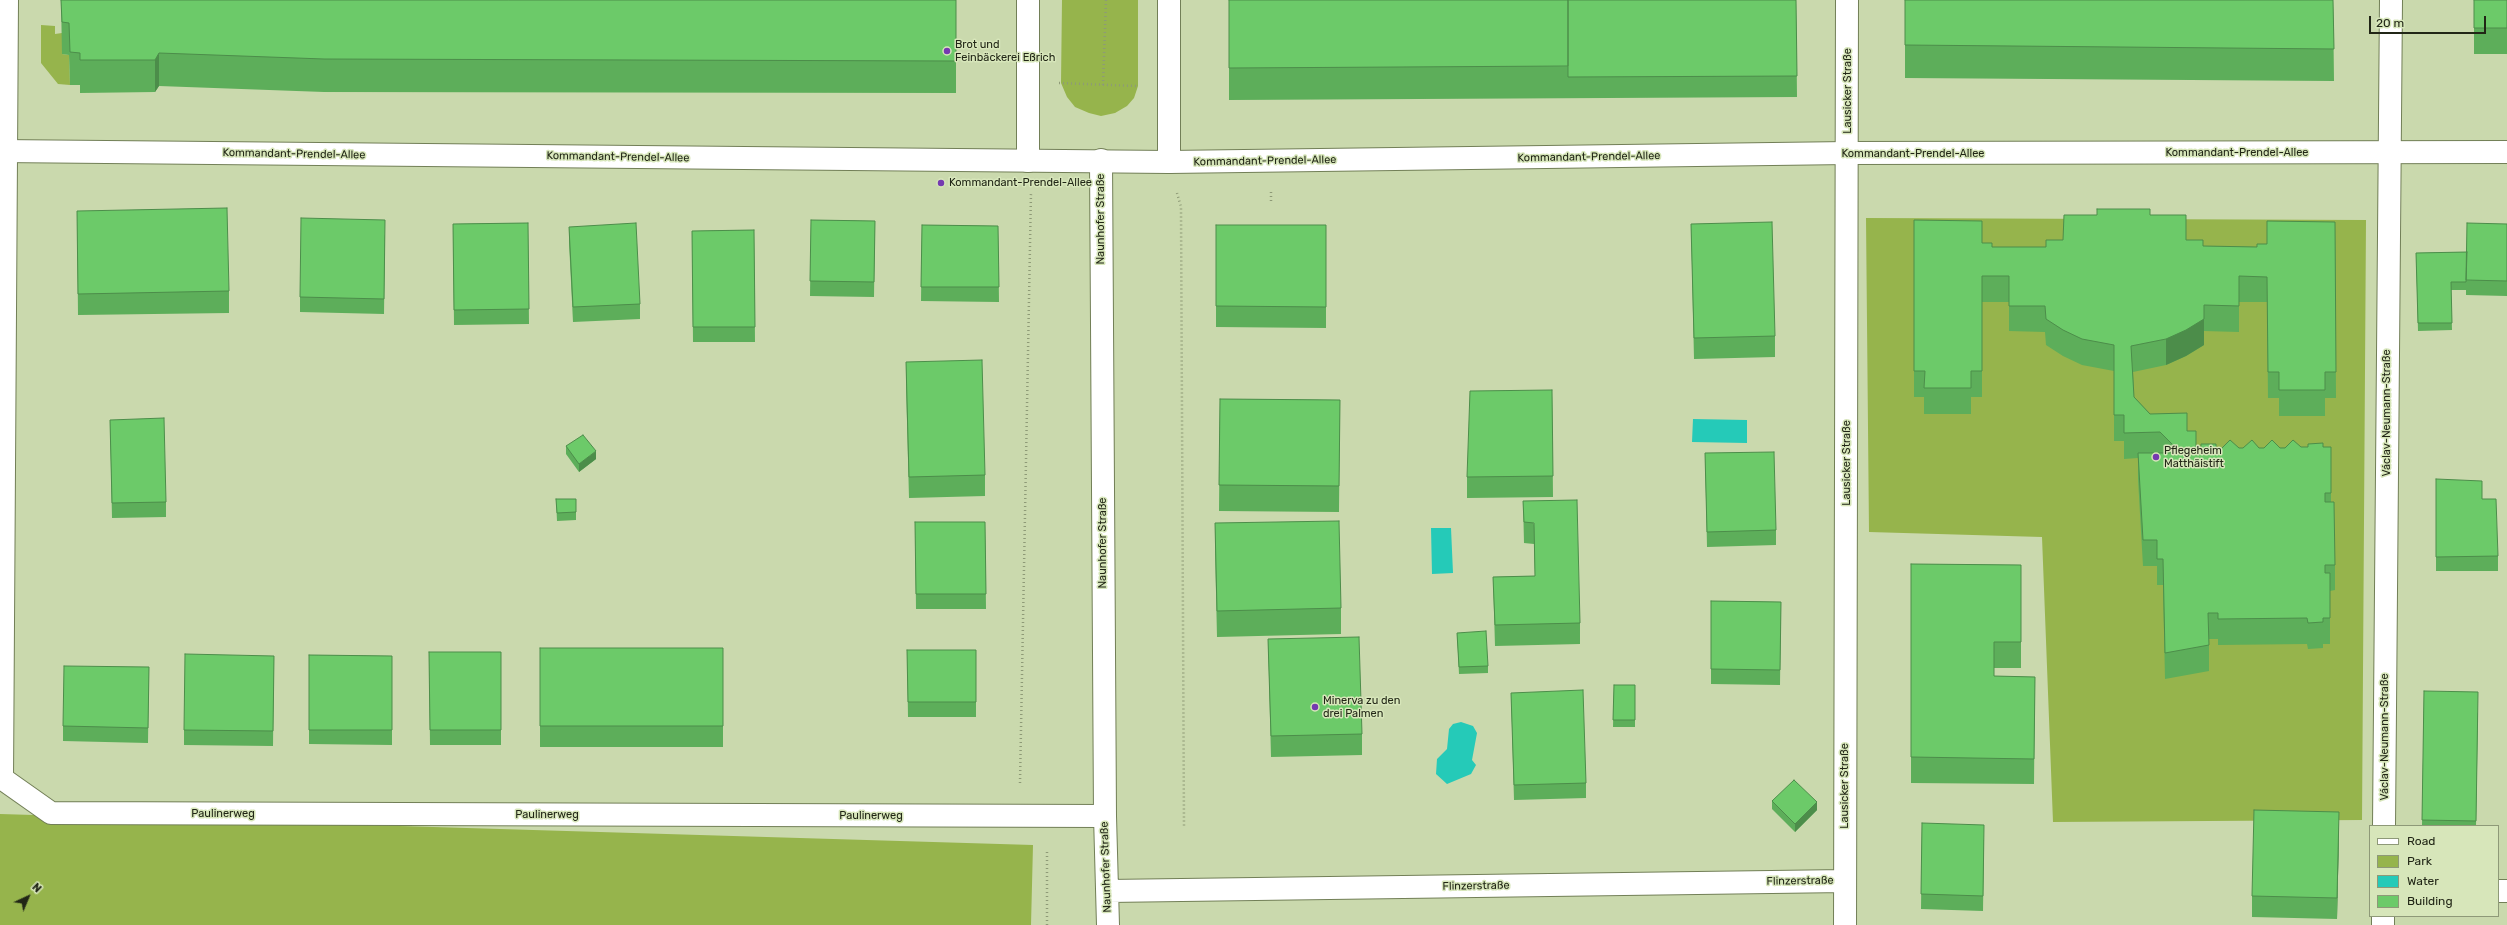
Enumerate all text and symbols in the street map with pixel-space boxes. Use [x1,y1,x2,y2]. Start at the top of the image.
scale bar [2371,8,2488,34]
text: 20 m [2376,16,2404,30]
place label: Brot und Feinbäckerei Eßrich [955,38,1055,64]
marker: Brot und Feinbäckerei Eßrich [942,46,952,56]
street label: Lausicker Straße [1841,48,1855,134]
street label: Kommandant-Prendel-Allee [222,146,366,162]
street label: Kommandant-Prendel-Allee [2166,146,2308,160]
street label: Kommandant-Prendel-Allee [1842,147,1984,161]
street label: Kommandant-Prendel-Allee [546,149,690,165]
street label: Kommandant-Prendel-Allee [1517,149,1661,165]
street label: Kommandant-Prendel-Allee [1193,153,1337,169]
street label: Naunhofer Straße [1094,173,1108,265]
place label: Kommandant-Prendel-Allee [949,176,1092,190]
marker: Kommandant-Prendel-Allee [936,178,946,188]
street label: Václav-Neumann-Straße [2380,349,2394,477]
street label: Lausicker Straße [1840,420,1854,506]
place label: Pflegeheim Matthäistift [2164,444,2224,470]
marker: Pflegeheim Matthäistift [2151,452,2161,462]
street label: Naunhofer Straße [1096,497,1110,589]
street label: Václav-Neumann-Straße [2378,673,2392,801]
place label: Minerva zu den drei Palmen [1323,694,1400,720]
marker: Minerva zu den drei Palmen [1310,702,1320,712]
street label: Lausicker Straße [1838,743,1852,829]
street label: Paulinerweg [191,807,255,821]
street label: Paulinerweg [515,808,579,822]
street label: Paulinerweg [839,809,903,823]
street label: Naunhofer Straße [1098,821,1114,913]
legend [2369,825,2499,917]
text: Road [2407,834,2435,848]
text: Park [2407,854,2432,868]
street label: Flinzerstraße [1766,874,1834,888]
text: Water [2407,874,2439,888]
north arrow [8,877,48,917]
street label: Flinzerstraße [1442,879,1510,893]
text: N [29,881,44,895]
text: Building [2407,894,2453,908]

